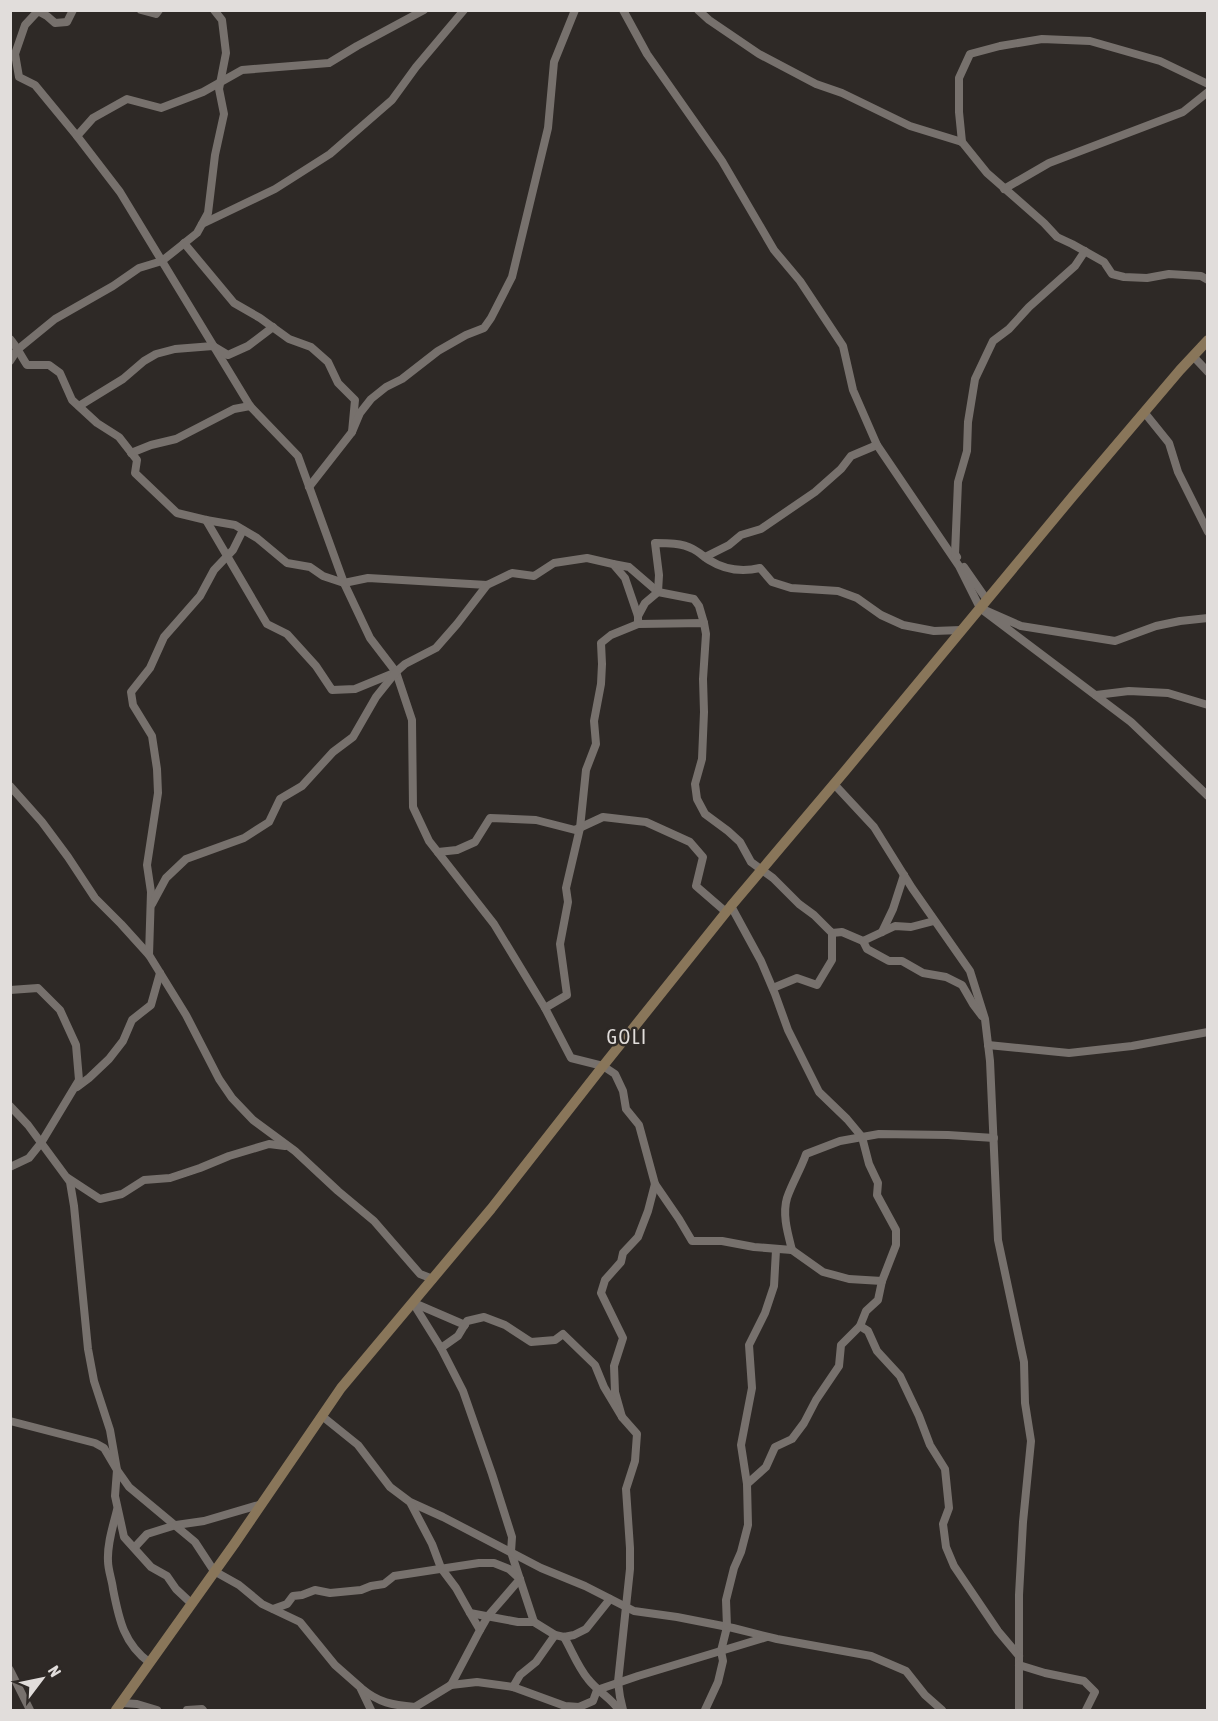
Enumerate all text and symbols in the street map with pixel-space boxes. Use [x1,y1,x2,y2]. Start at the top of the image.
district label: GOLI [606,1025,648,1048]
north arrow [12,1649,72,1709]
text: N [45,1662,65,1680]

